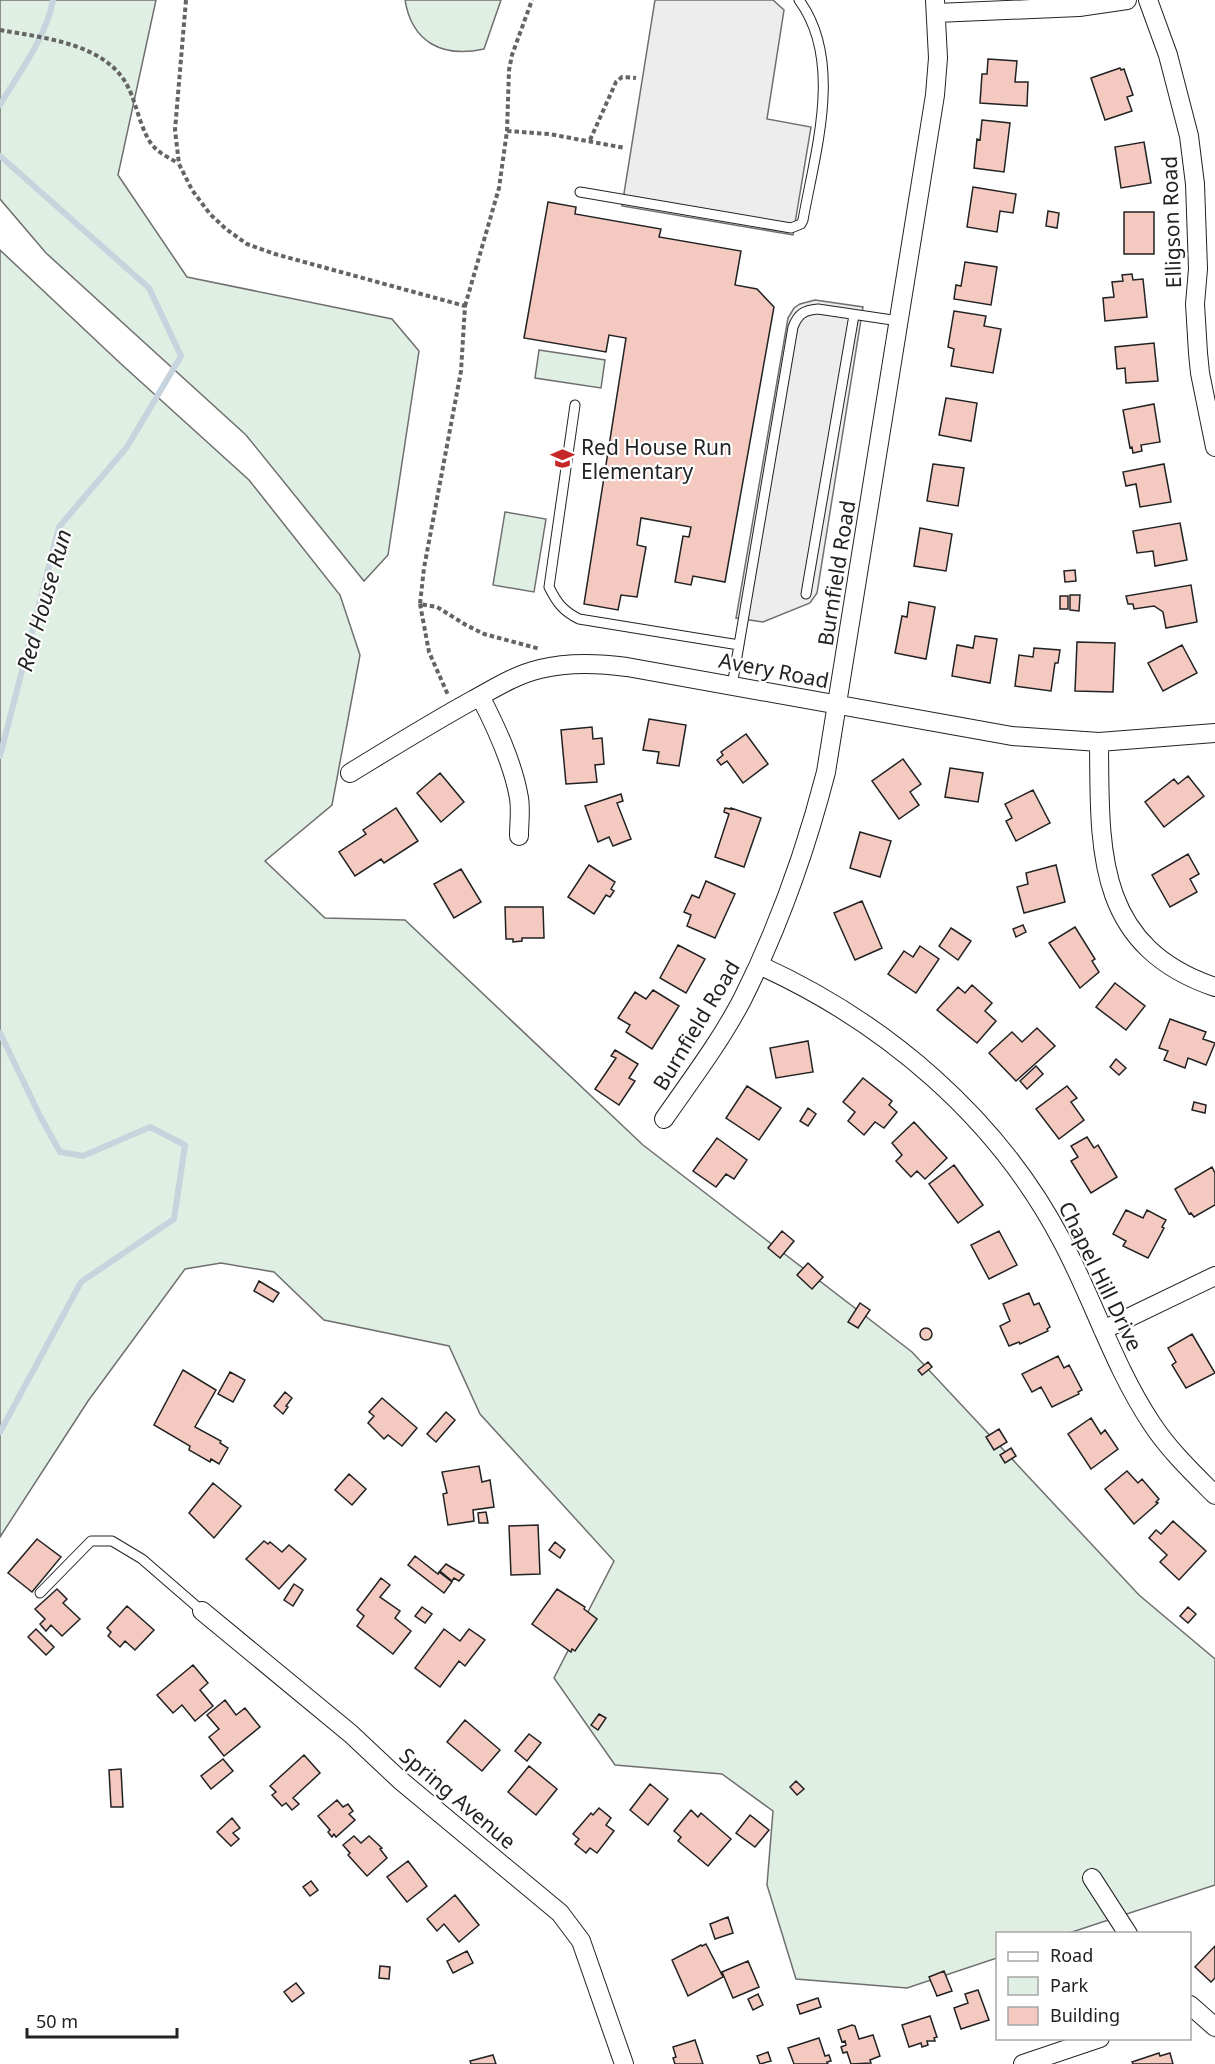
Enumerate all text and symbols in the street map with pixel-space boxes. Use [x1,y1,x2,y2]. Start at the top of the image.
street label: Elligson Road [1155,155,1187,289]
place label: Red House Run Elementary [581,433,732,485]
school or university icon: Red House Run Elementary [550,446,576,472]
street label: Burnfield Road [811,498,861,648]
water label: Red House Run [8,525,78,675]
street label: Avery Road [717,646,831,694]
street label: Burnfield Road [646,955,746,1095]
street label: Chapel Hill Drive [1053,1197,1149,1355]
street label: Spring Avenue [394,1741,522,1855]
legend [996,1932,1191,2040]
text: Road [1050,1943,1093,1967]
text: Park [1050,1973,1088,1997]
scale bar [27,2001,177,2039]
text: Building [1050,2003,1120,2027]
text: 50 m [36,2009,78,2033]

